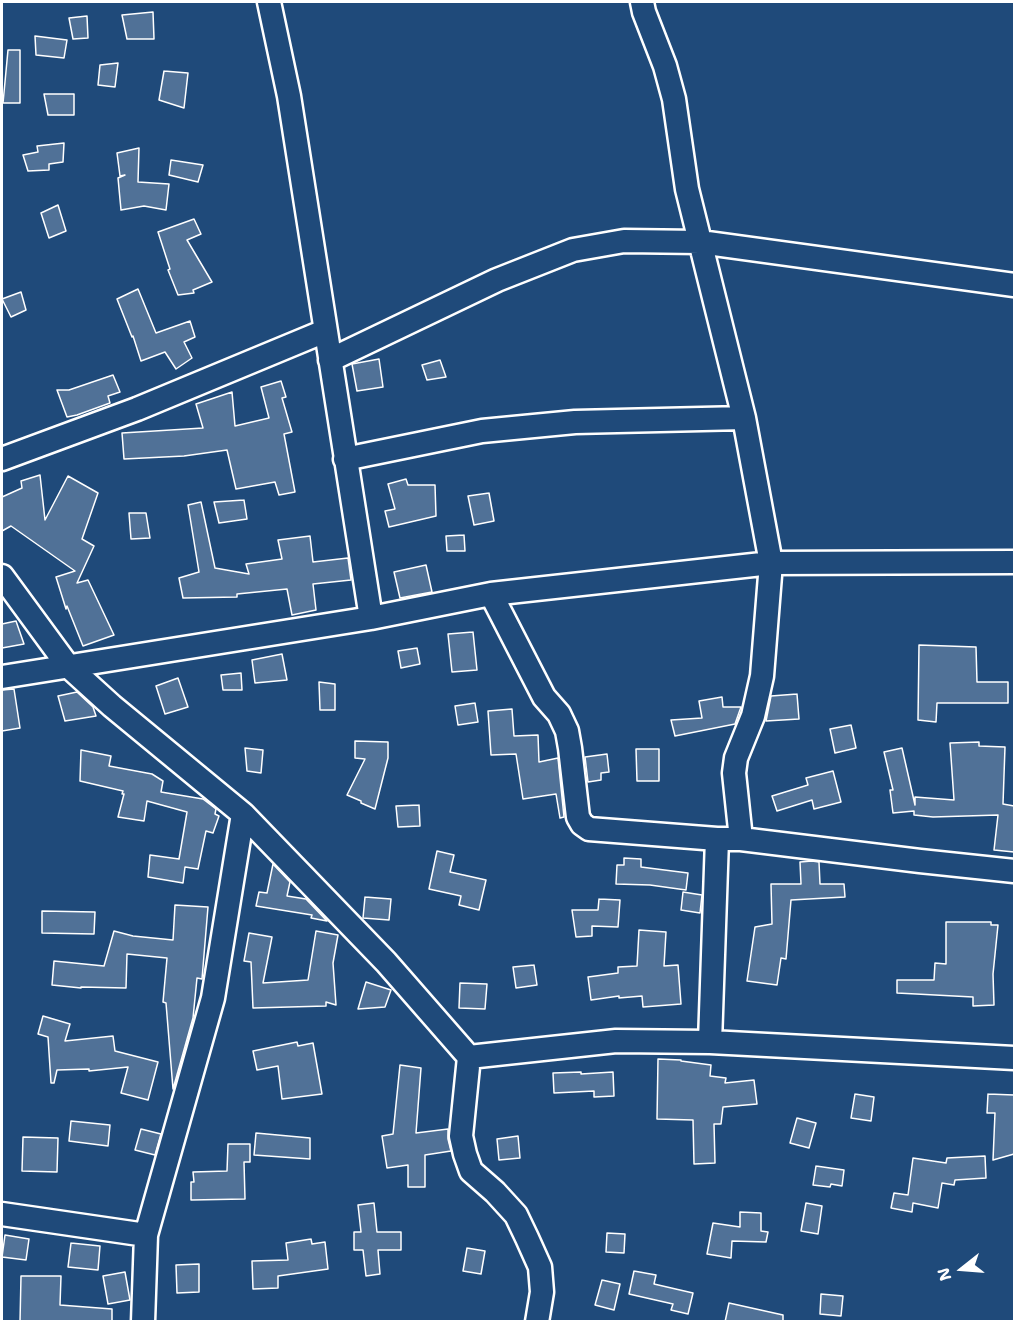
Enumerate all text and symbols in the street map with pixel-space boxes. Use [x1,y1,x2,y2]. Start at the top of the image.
north arrow [932,1239,992,1299]
text: N [932,1265,956,1284]

